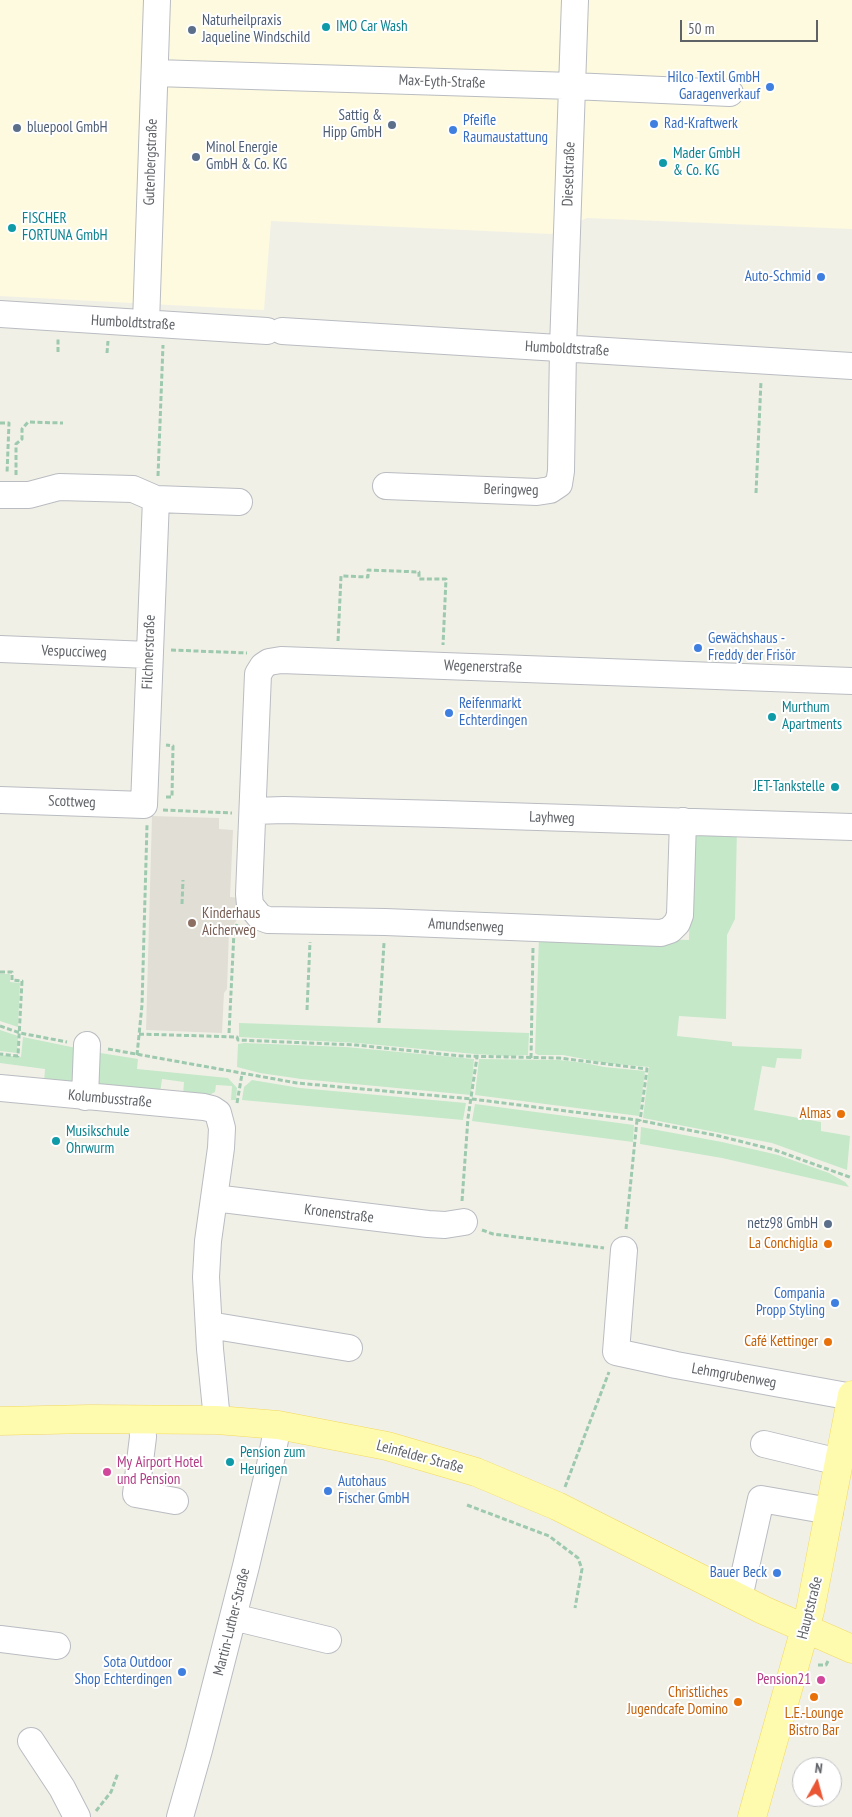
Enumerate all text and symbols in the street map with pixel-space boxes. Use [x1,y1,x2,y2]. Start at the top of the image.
scale bar [682,10,820,42]
place label: Naturheilpraxis Jaqueline Windschild [202,12,310,47]
place label: IMO Car Wash [336,18,408,36]
text: 50 m [688,19,714,38]
marker: IMO Car Wash [320,21,332,33]
marker: Naturheilpraxis Jaqueline Windschild [186,24,198,36]
place label: Hilco Textil GmbH Garagenverkauf [667,69,760,104]
street label: Max-Eyth-Straße [398,71,486,93]
marker: Hilco Textil GmbH Garagenverkauf [764,81,776,93]
place label: Sattig & Hipp GmbH [323,107,382,142]
place label: Pfeifle Raumaustattung [463,112,548,147]
place label: Rad-Kraftwerk [664,115,738,133]
street label: Gutenbergstraße [140,118,162,206]
marker: Rad-Kraftwerk [648,118,660,130]
place label: bluepool GmbH [27,119,108,137]
marker: Sattig & Hipp GmbH [386,119,398,131]
marker: bluepool GmbH [11,122,23,134]
marker: Pfeifle Raumaustattung [447,124,459,136]
place label: Minol Energie GmbH & Co. KG [206,139,287,174]
street label: Dieselstraße [559,141,579,207]
place label: Mader GmbH & Co. KG [673,145,740,180]
marker: Minol Energie GmbH & Co. KG [190,151,202,163]
marker: Mader GmbH & Co. KG [657,157,669,169]
place label: FISCHER FORTUNA GmbH [22,210,107,245]
marker: FISCHER FORTUNA GmbH [6,222,18,234]
place label: Auto-Schmid [745,268,811,286]
marker: Auto-Schmid [815,271,827,283]
street label: Humboldtstraße [90,312,176,334]
street label: Humboldtstraße [524,338,610,360]
street label: Beringweg [483,481,539,499]
street label: Filchnerstraße [139,614,159,690]
place label: Gewächshaus - Freddy der Frisör [708,630,796,665]
street label: Vespucciweg [41,642,107,662]
marker: Gewächshaus - Freddy der Frisör [692,642,704,654]
street label: Wegenerstraße [444,657,522,677]
place label: Reifenmarkt Echterdingen [459,695,527,730]
place label: Murthum Apartments [782,699,842,734]
marker: Reifenmarkt Echterdingen [443,707,455,719]
marker: Murthum Apartments [766,711,778,723]
place label: JET-Tankstelle [753,778,825,796]
marker: JET-Tankstelle [829,781,841,793]
street label: Scottweg [48,792,96,812]
street label: Layhweg [529,808,575,828]
place label: Kinderhaus Aicherweg [202,905,260,940]
street label: Amundsenweg [428,915,504,937]
marker: Kinderhaus Aicherweg [186,917,198,929]
street label: Kolumbusstraße [67,1086,153,1112]
place label: Almas [800,1105,831,1123]
marker: Almas [835,1108,847,1120]
place label: Musikschule Ohrwurm [66,1123,129,1158]
marker: Musikschule Ohrwurm [50,1135,62,1147]
street label: Kronenstraße [303,1201,375,1227]
place label: netz98 GmbH [747,1215,818,1233]
marker: netz98 GmbH [822,1218,834,1230]
place label: La Conchiglia [749,1235,818,1253]
marker: La Conchiglia [822,1238,834,1250]
place label: Compania Propp Styling [756,1285,825,1320]
marker: Compania Propp Styling [829,1297,841,1309]
place label: Café Kettinger [744,1333,818,1351]
marker: Café Kettinger [822,1336,834,1348]
street label: Lehmgrubenweg [690,1360,778,1392]
street label: Leinfelder Straße [375,1437,465,1477]
place label: Pension zum Heurigen [240,1444,305,1479]
place label: My Airport Hotel und Pension [117,1454,203,1489]
marker: Pension zum Heurigen [224,1456,236,1468]
marker: My Airport Hotel und Pension [101,1466,113,1478]
place label: Autohaus Fischer GmbH [338,1473,410,1508]
marker: Autohaus Fischer GmbH [322,1485,334,1497]
place label: Bauer Beck [710,1564,767,1582]
street label: Martin-Luther-Straße [210,1566,254,1678]
marker: Bauer Beck [771,1567,783,1579]
street label: Hauptstraße [794,1575,826,1641]
place label: Sota Outdoor Shop Echterdingen [75,1654,172,1689]
marker: Sota Outdoor Shop Echterdingen [176,1666,188,1678]
place label: Pension21 [757,1671,811,1689]
marker: Pension21 [815,1674,827,1686]
place label: Christliches Jugendcafe Domino [627,1684,728,1719]
marker: L.E.-Lounge Bistro Bar [808,1691,820,1703]
marker: Christliches Jugendcafe Domino [732,1696,744,1708]
place label: L.E.-Lounge Bistro Bar [785,1705,843,1740]
north arrow [792,1757,842,1807]
text: N [814,1759,824,1777]

